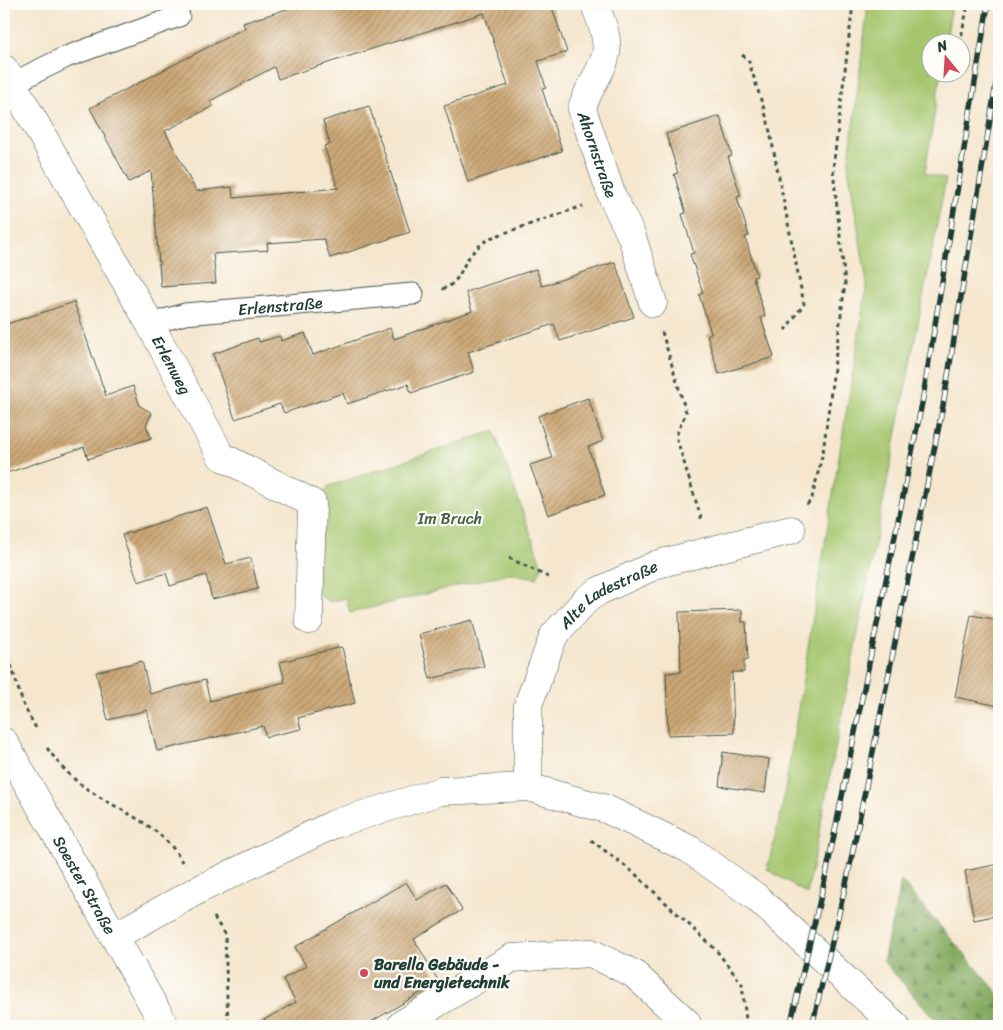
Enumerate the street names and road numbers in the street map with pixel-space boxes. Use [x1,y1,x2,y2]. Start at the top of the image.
street label: Ahornstraße [568,106,626,202]
street label: Erlenstraße [237,288,324,324]
street label: Erlenweg [143,330,199,400]
street label: Alte Ladestraße [551,552,663,637]
street label: Soester Straße [45,830,124,940]

